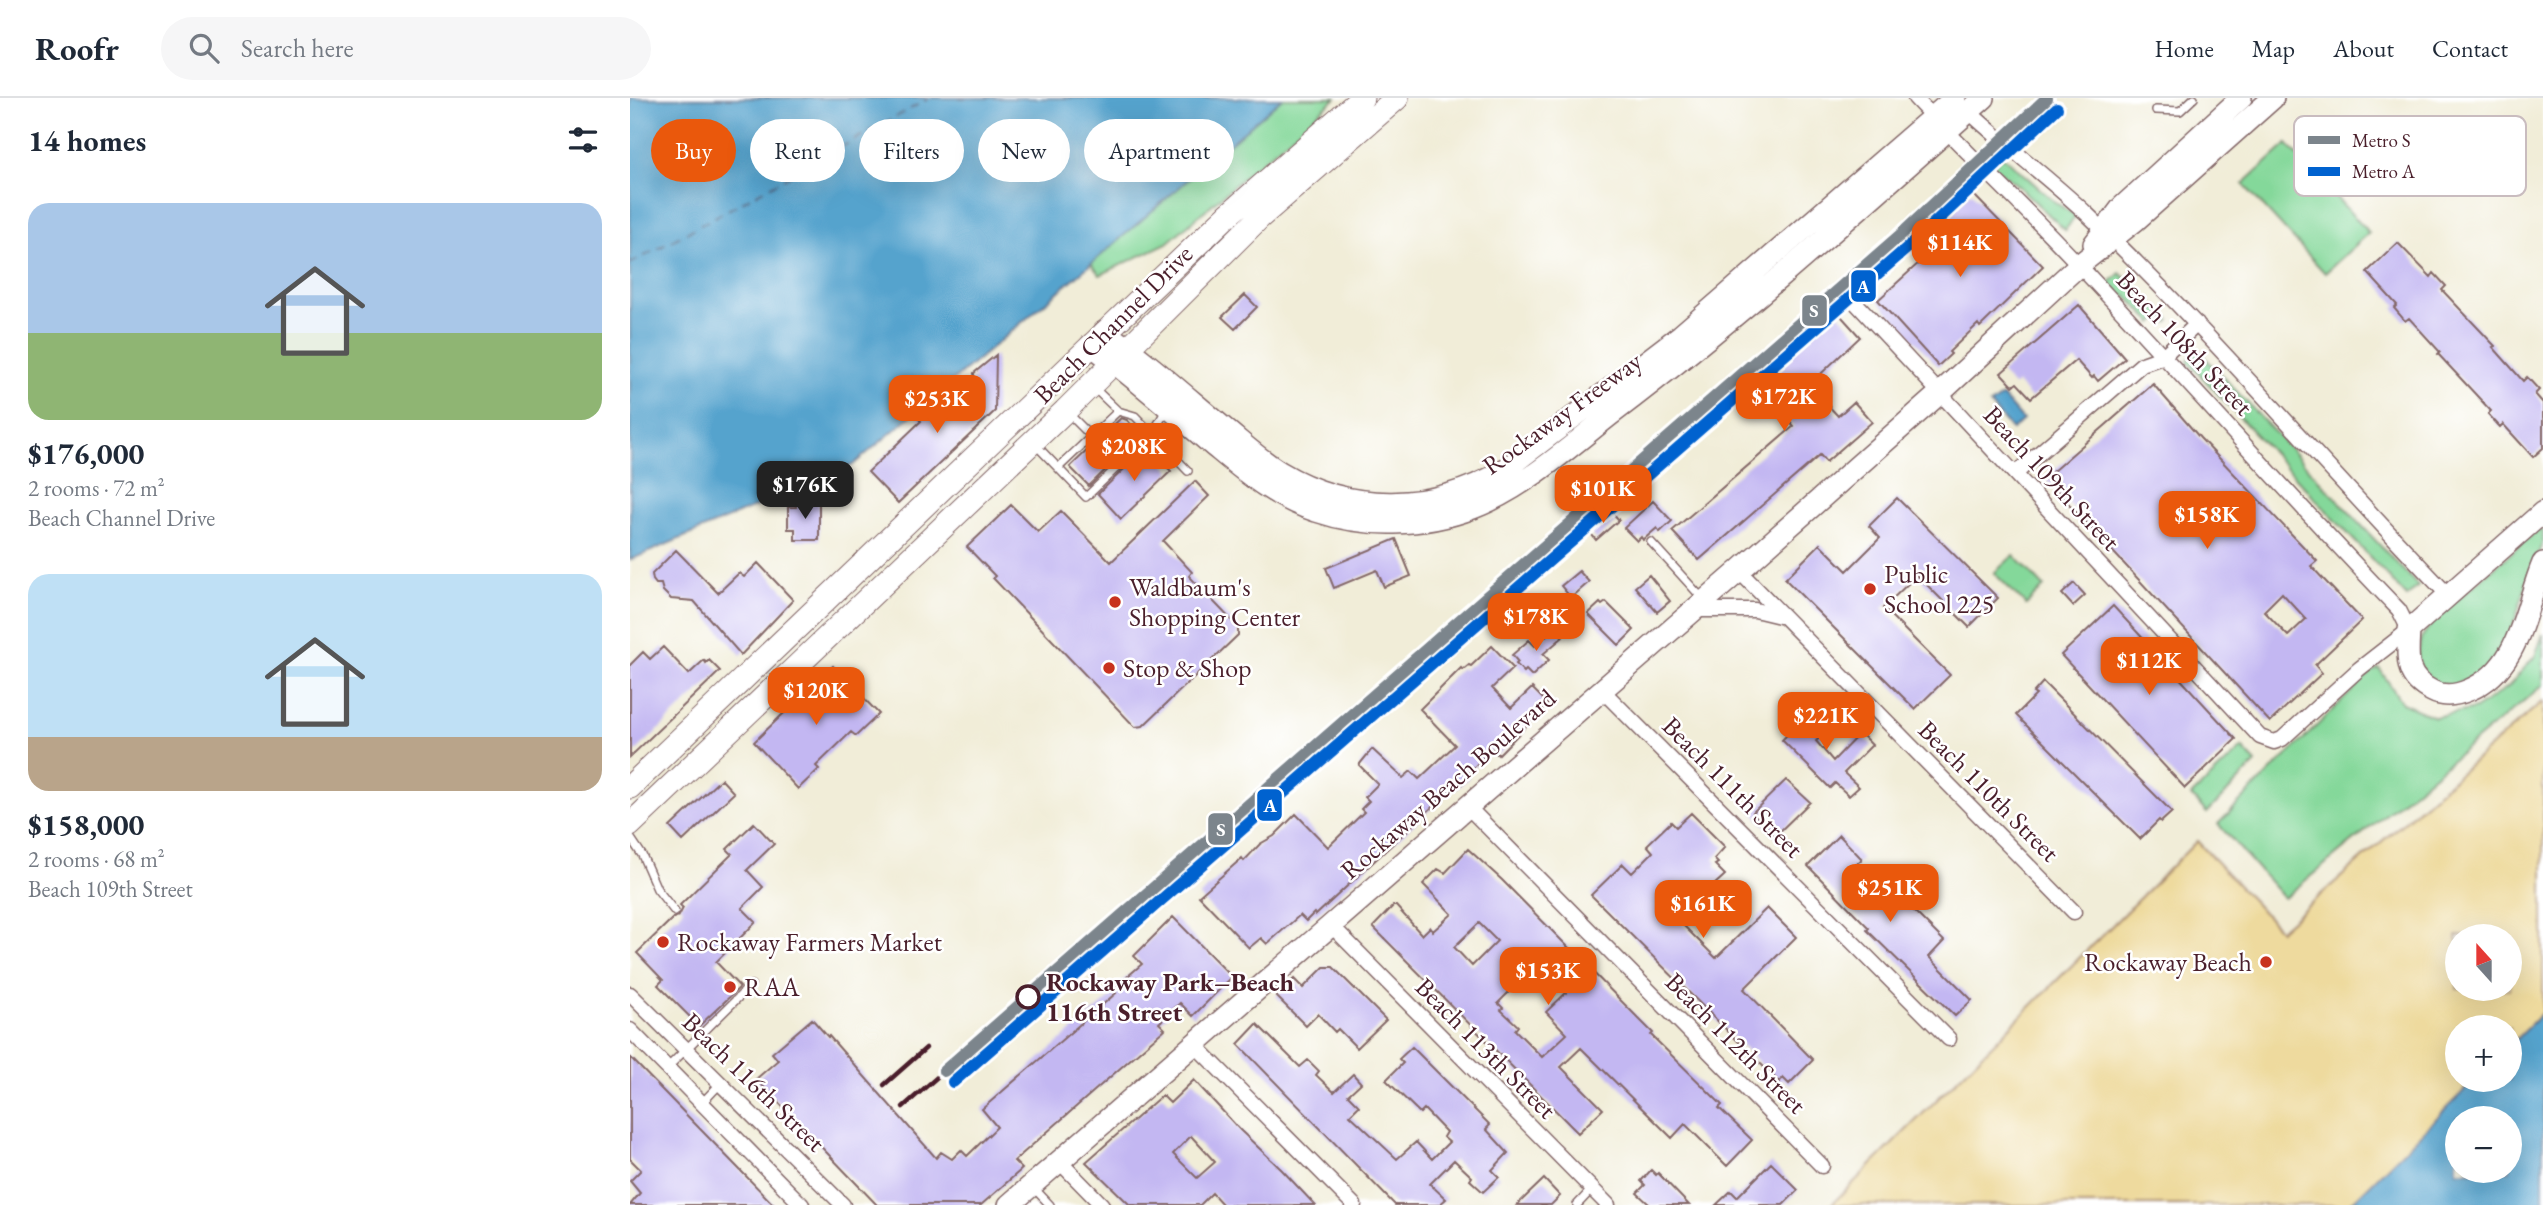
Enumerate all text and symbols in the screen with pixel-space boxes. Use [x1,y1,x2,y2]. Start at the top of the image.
search box [161,17,651,80]
text: Roofr [35,27,119,70]
icon: search [185,29,223,67]
text: Search here [241,31,354,65]
text: Home [2154,33,2214,64]
text: Map [2252,33,2295,64]
text: About [2333,33,2394,64]
text: Contact [2432,33,2508,64]
legend [2294,116,2526,196]
chip: Buy [651,119,736,182]
chip: Rent [750,119,845,182]
chip: Filters [859,119,964,182]
chip: New [978,119,1070,182]
chip: Apartment [1084,119,1234,182]
text: 14 homes [28,121,146,160]
icon: filters [564,121,602,159]
text: Metro S [2352,128,2411,153]
text: Metro A [2352,159,2416,184]
pin: $114K [1911,220,2009,279]
text: $114K [1928,227,1992,257]
street label: Beach Channel Drive [1026,237,1200,411]
icon: home [252,248,378,374]
street label: Beach 108th Street [2109,263,2261,423]
line badge: A [1850,269,1877,303]
text: A [1855,274,1870,299]
line badge: S [1801,294,1828,327]
text: S [1809,298,1819,323]
street label: Rockaway Freeway [1476,343,1649,482]
pin: $172K [1735,374,1833,433]
pin: $253K [888,376,986,435]
text: $172K [1752,381,1816,411]
text: $253K [905,383,969,413]
street label: Beach 109th Street [1976,398,2128,558]
pin: $208K [1085,424,1183,483]
text: $208K [1102,431,1166,461]
text: $176,000 [28,434,144,473]
pin: $176K [756,462,854,521]
pin: $101K [1554,466,1652,525]
text: $176K [773,469,837,499]
text: 2 rooms · 72 m² [28,473,165,503]
text: $101K [1571,473,1635,503]
pin: $158K [2158,491,2256,551]
text: $158K [2175,499,2239,529]
text: Beach Channel Drive [28,503,215,533]
place label: Public School 225 [1884,557,1994,621]
place label: Waldbaum's Shopping Center [1129,570,1301,634]
marker: Public School 225 [1862,581,1878,597]
marker: Waldbaum's Shopping Center [1107,594,1123,610]
pin: $178K [1487,594,1585,653]
text: $178K [1504,601,1568,631]
icon: home [252,619,378,745]
pin: $112K [2100,638,2198,697]
text: $112K [2117,645,2181,675]
place label: Stop & Shop [1123,651,1252,685]
marker: Stop & Shop [1101,660,1117,676]
pin: $120K [767,668,865,727]
text: $120K [784,675,848,705]
street label: Rockaway Beach Boulevard [1333,681,1563,887]
pin: $221K [1777,692,1875,752]
text: $221K [1794,700,1858,730]
street label: Beach 111th Street [1655,709,1811,865]
street label: Beach 110th Street [1911,713,2067,869]
line badge: A [1256,788,1283,822]
text: A [1262,793,1277,818]
text: $158,000 [28,805,144,844]
line badge: S [1207,812,1234,846]
text: S [1216,817,1226,842]
text: 2 rooms · 68 m² [28,844,165,874]
pin: $251K [1841,864,1939,924]
text: $251K [1858,872,1922,902]
text: Beach 109th Street [28,874,193,904]
pin: $161K [1654,880,1752,940]
text: $161K [1671,888,1735,918]
north arrow [2445,924,2522,1001]
map controls [2445,924,2522,1183]
place label: Rockaway Farmers Market [677,925,942,959]
marker: Rockaway Farmers Market [655,934,671,950]
place label: Rockaway Beach [2084,945,2252,979]
pin: $153K [1499,948,1597,1007]
marker: Rockaway Beach [2258,954,2274,970]
text: $153K [1516,955,1580,985]
place label: Rockaway Park–Beach 116th Street [1046,965,1294,1029]
street label: Beach 112th Street [1658,965,1814,1121]
place label: RAA [744,970,801,1004]
street label: Beach 113th Street [1408,970,1564,1126]
marker: RAA [722,979,738,995]
marker: Rockaway Park–Beach 116th Street [1016,985,1040,1009]
street label: Beach 116th Street [675,1005,833,1159]
button: + [2445,1015,2522,1092]
button: − [2445,1106,2522,1183]

